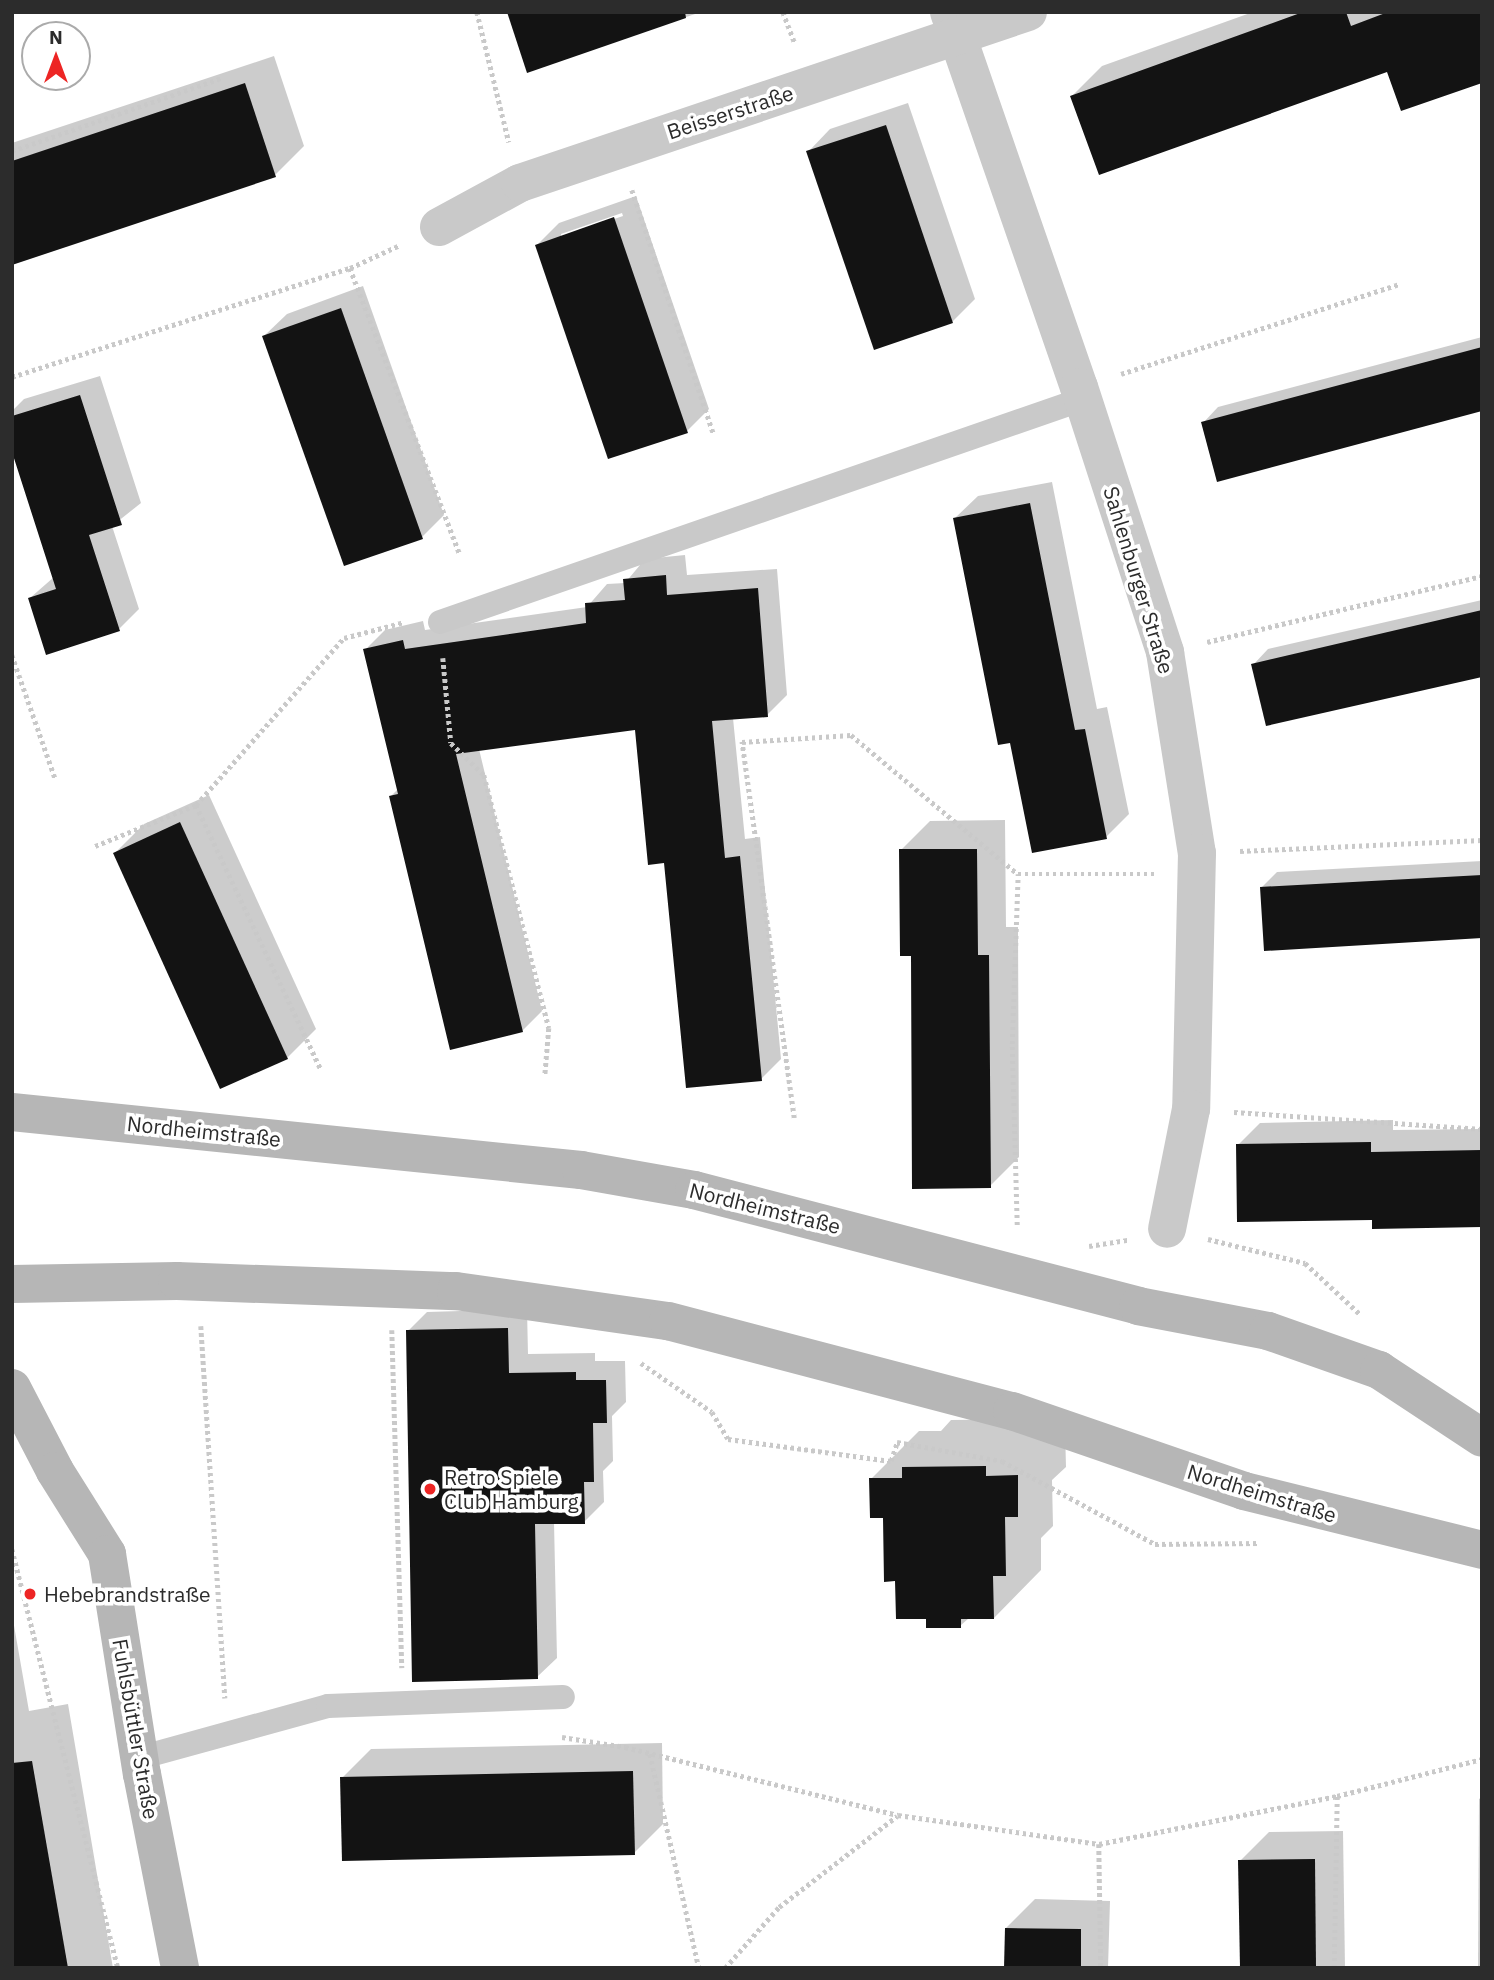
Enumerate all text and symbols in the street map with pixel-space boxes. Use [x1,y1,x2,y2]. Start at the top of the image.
north arrow [21,21,91,91]
text: N [49,25,63,49]
street label: Beisserstraße [664,80,796,144]
street label: Sahlenburger Straße [1099,483,1179,677]
street label: Nordheimstraße [126,1110,282,1152]
street label: Nordheimstraße [687,1177,843,1239]
street label: Nordheimstraße [1184,1458,1340,1528]
place label: Retro Spiele Club Hamburg [444,1464,579,1514]
marker: Retro Spiele Club Hamburg [422,1481,438,1497]
place label: Hebebrandstraße [44,1581,210,1607]
marker: Hebebrandstraße [22,1586,38,1602]
street label: Fuhlsbüttler Straße [108,1637,164,1821]

